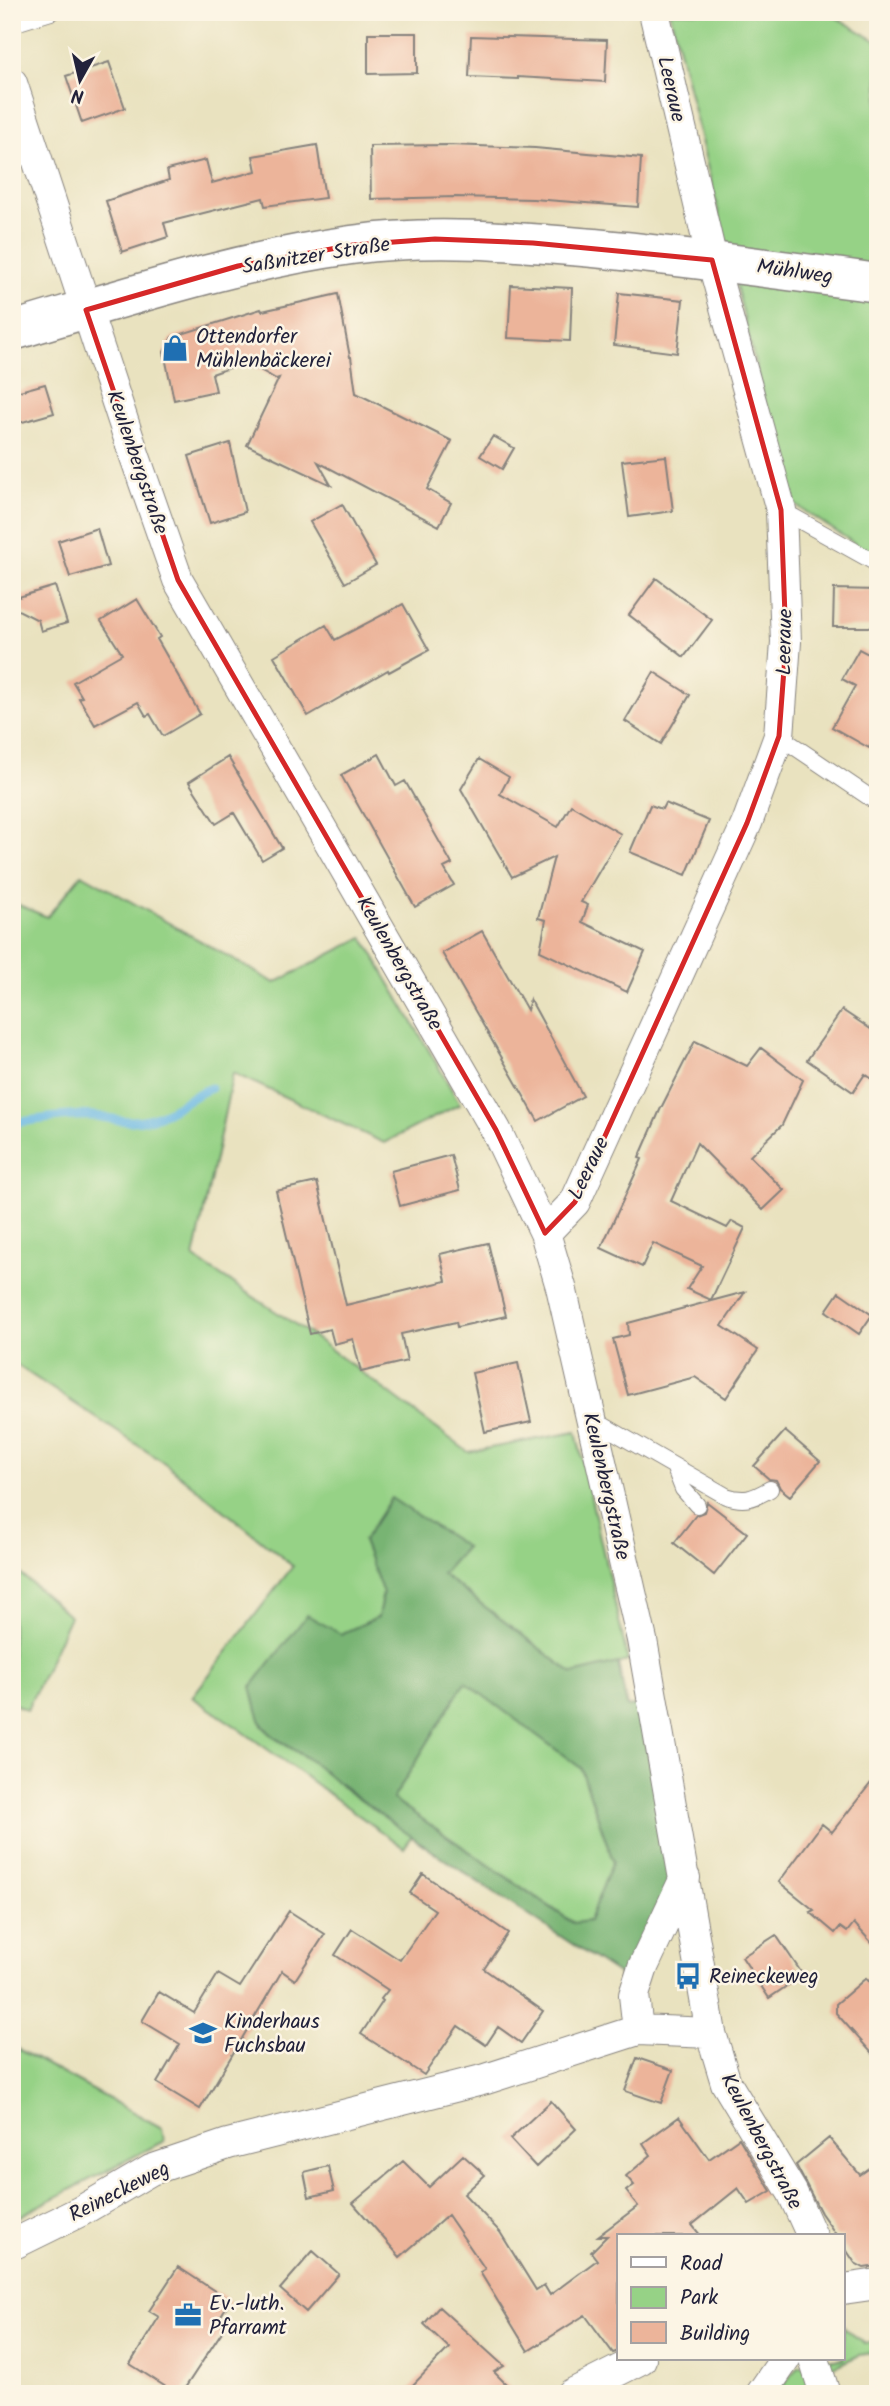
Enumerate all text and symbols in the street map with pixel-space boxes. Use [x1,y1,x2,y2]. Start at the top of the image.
north arrow [46,46,116,116]
street label: Leeraue [647,53,694,126]
text: N [70,79,86,111]
street label: Saßnitzer Straße [240,228,393,284]
street label: Mühlweg [755,251,835,294]
place label: Ottendorfer Mühlenbäckerei [196,321,332,378]
shop icon: Ottendorfer Mühlenbäckerei [160,333,190,363]
street label: Keulenbergstraße [96,386,177,540]
street label: Leeraue [768,608,803,676]
street label: Keulenbergstraße [347,890,451,1038]
street label: Leeraue [560,1131,619,1206]
street label: Keulenbergstraße [573,1409,639,1564]
bus stop icon: Reineckeweg [673,1961,703,1991]
place label: Reineckeweg [709,1961,819,1994]
place label: Kinderhaus Fuchsbau [224,2006,320,2063]
school or university icon: Kinderhaus Fuchsbau [188,2018,218,2048]
street label: Keulenbergstraße [711,2067,811,2216]
street label: Reineckeweg [63,2153,176,2232]
legend [617,2234,844,2360]
text: Road [680,2248,723,2281]
text: Park [680,2282,718,2315]
place label: Ev.-luth. Pfarramt [209,2288,288,2345]
office icon: Ev.-luth. Pfarramt [173,2300,203,2330]
text: Building [680,2318,750,2351]

